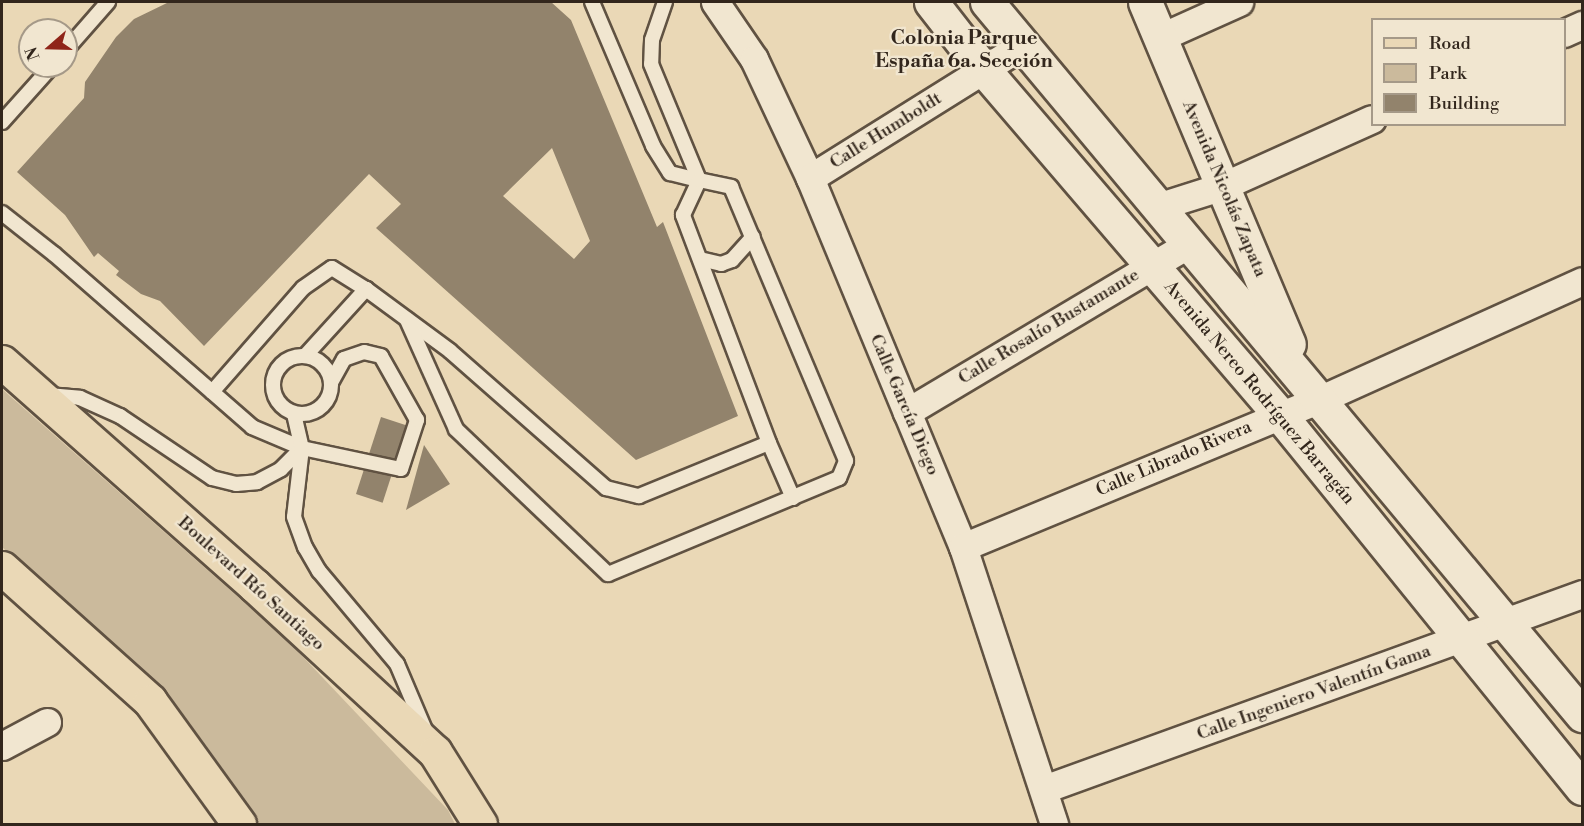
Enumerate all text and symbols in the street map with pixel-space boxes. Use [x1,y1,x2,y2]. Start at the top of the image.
north arrow [18,18,78,78]
legend [1371,18,1566,126]
district label: Colonia Parque España 6a. Sección [875,27,1053,74]
text: Road [1429,32,1471,55]
text: N [21,44,45,63]
text: Park [1429,62,1466,85]
street label: Calle Humboldt [826,88,946,174]
text: Building [1429,92,1499,115]
street label: Avenida Nicolás Zapata [1177,98,1271,280]
street label: Calle Rosalío Bustamante [955,264,1143,390]
street label: Avenida Nereo Rodríguez Barragán [1159,277,1359,509]
street label: Calle García Diego [865,331,943,479]
street label: Calle Librado Rivera [1093,416,1255,502]
street label: Boulevard Río Santiago [173,512,329,656]
street label: Calle Ingeniero Valentín Gama [1194,641,1434,745]

